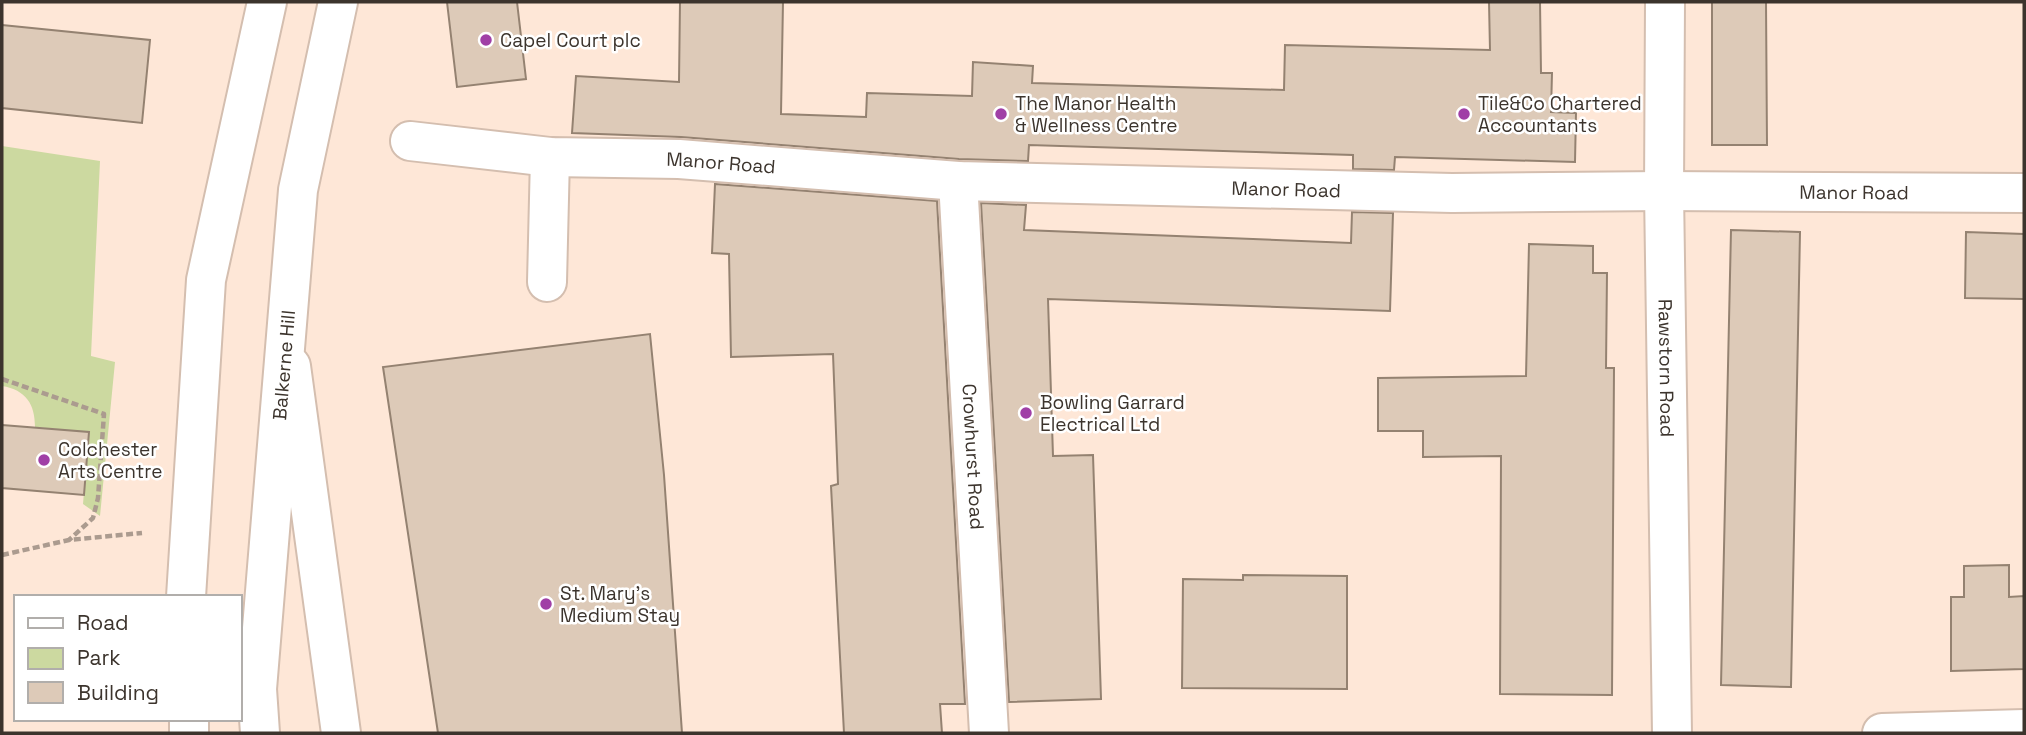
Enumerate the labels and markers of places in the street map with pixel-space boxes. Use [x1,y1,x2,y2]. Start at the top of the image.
place label: Capel Court plc [500,28,641,53]
marker: Capel Court plc [478,32,494,48]
place label: The Manor Health & Wellness Centre [1015,91,1178,138]
place label: Tile&Co Chartered Accountants [1478,91,1642,138]
marker: The Manor Health & Wellness Centre [993,106,1009,122]
marker: Tile&Co Chartered Accountants [1456,106,1472,122]
place label: Bowling Garrard Electrical Ltd [1040,390,1185,437]
marker: Bowling Garrard Electrical Ltd [1018,405,1034,421]
place label: Colchester Arts Centre [58,437,162,484]
marker: Colchester Arts Centre [36,452,52,468]
place label: St. Mary's Medium Stay [560,581,680,628]
marker: St. Mary's Medium Stay [538,596,554,612]

